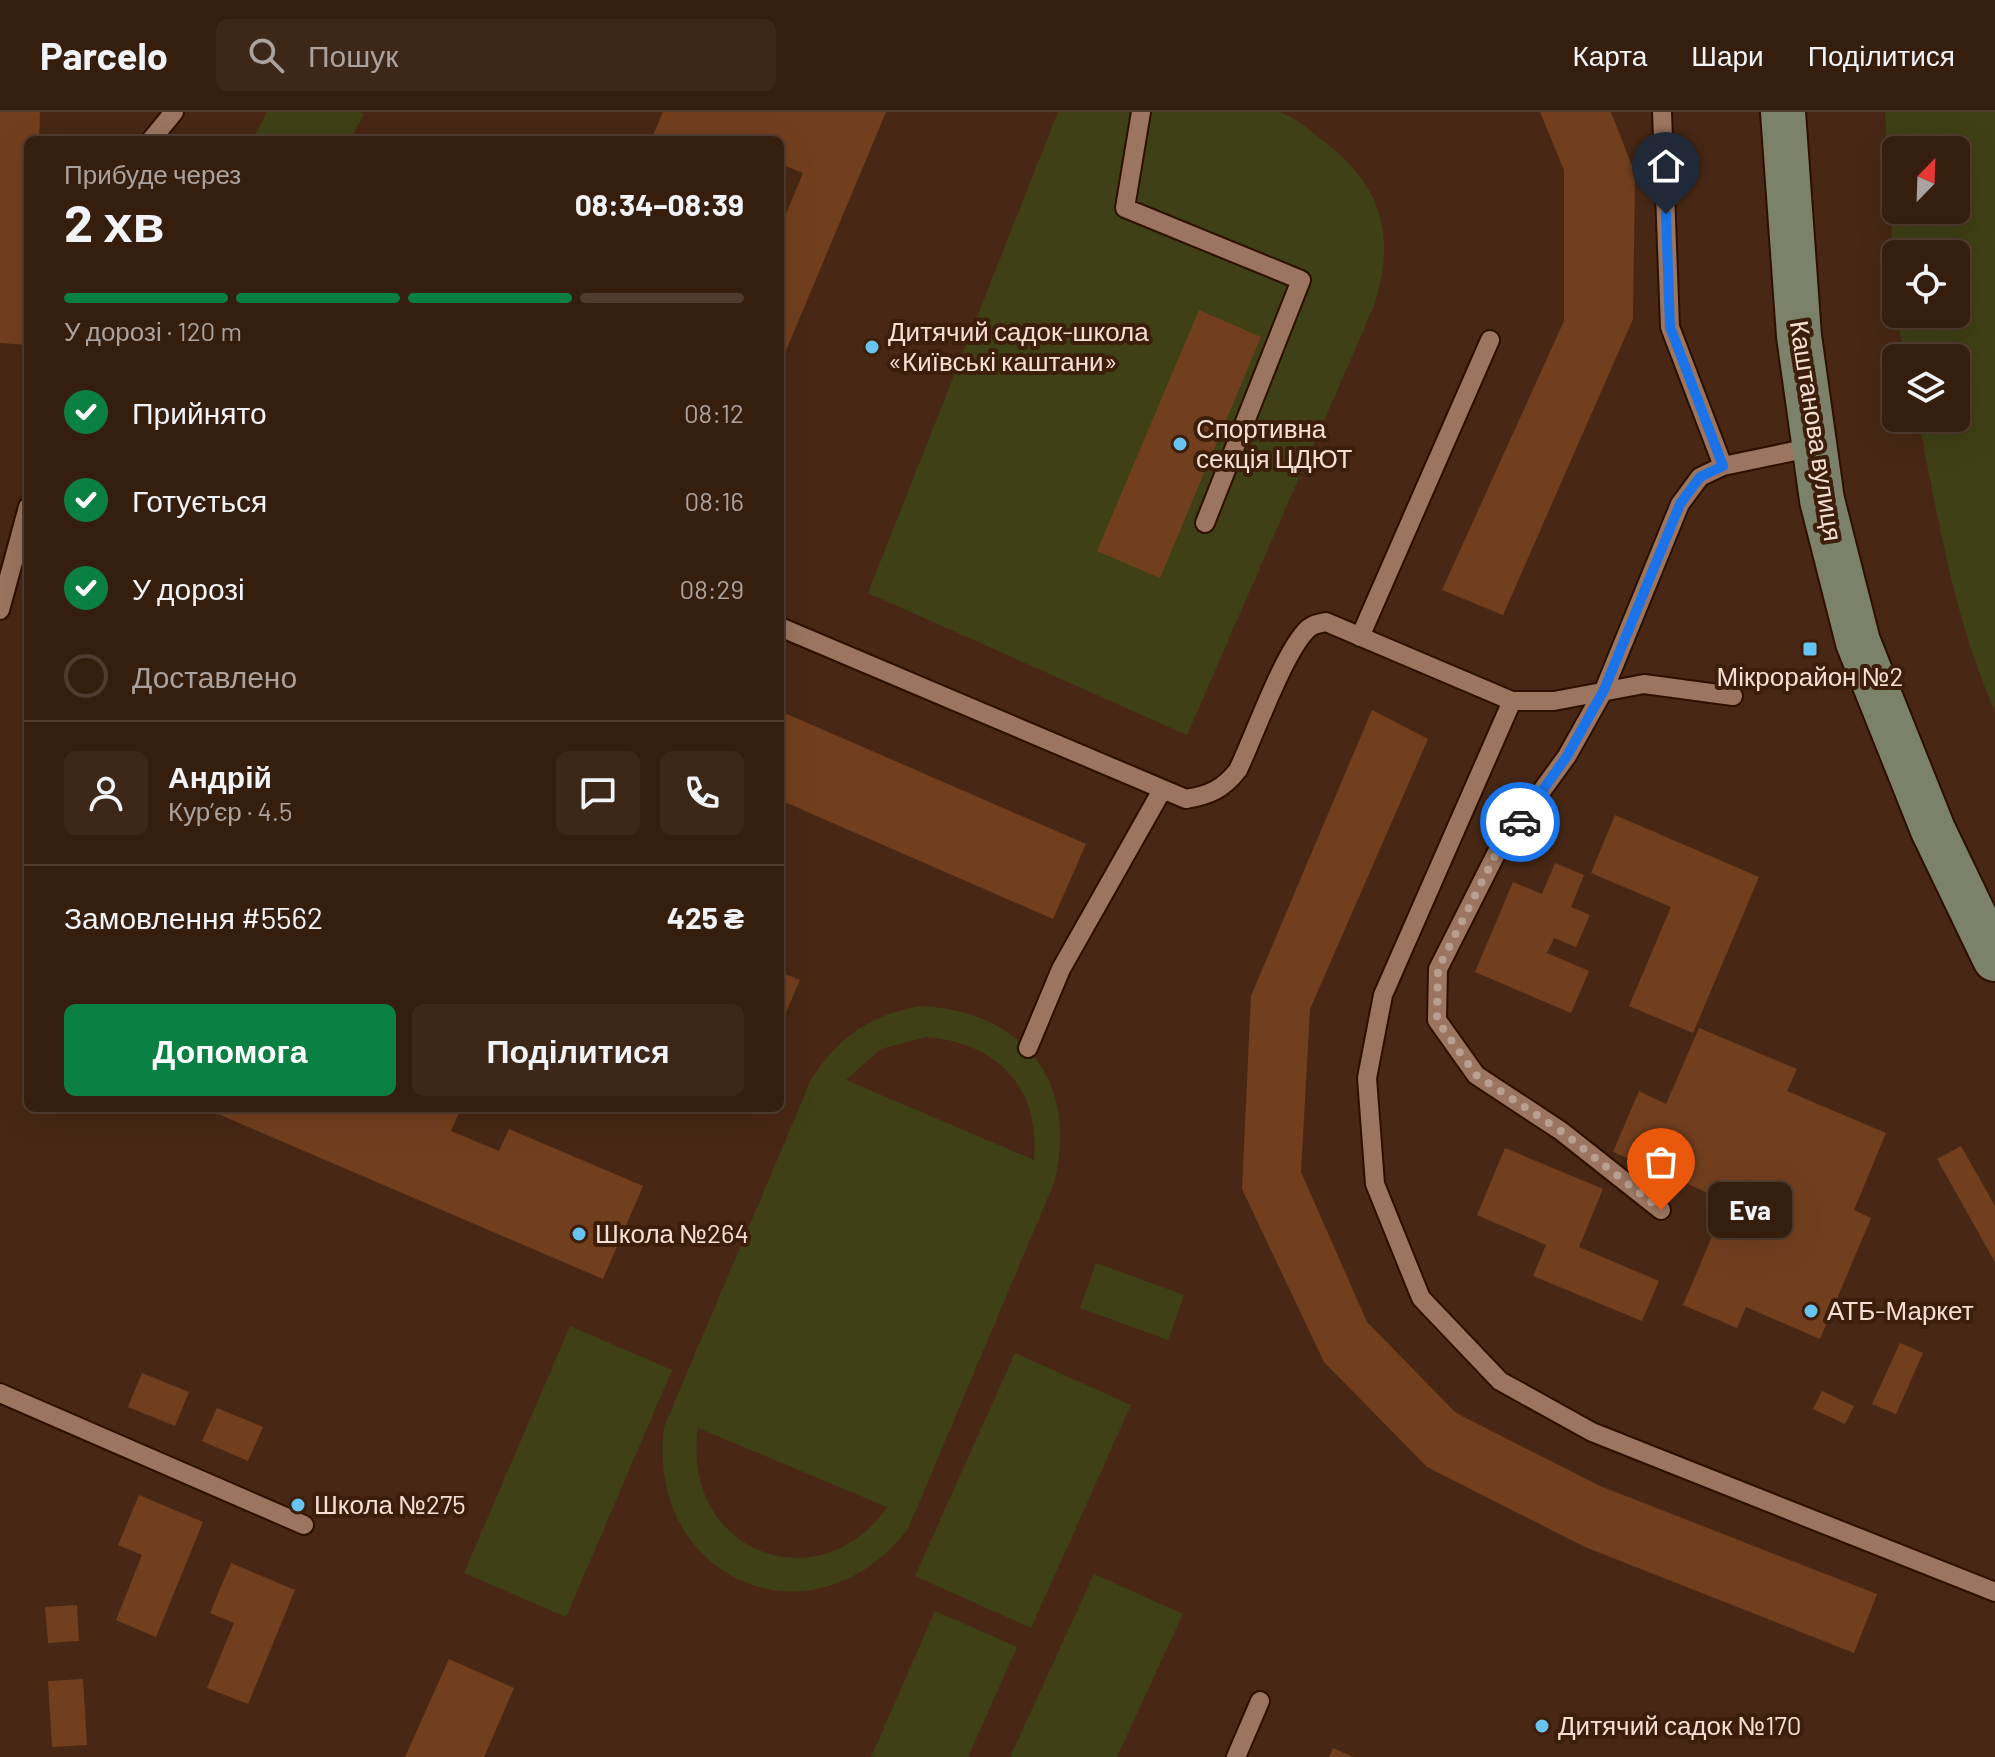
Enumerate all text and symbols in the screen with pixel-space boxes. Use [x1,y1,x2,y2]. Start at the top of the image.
search box [216,19,776,91]
text: Parcelo [40,32,168,78]
icon: search [244,33,288,77]
text: Пошук [308,37,398,73]
text: Карта [1572,38,1647,72]
text: Шари [1691,38,1764,72]
text: Поділитися [1808,38,1955,72]
pin [1632,132,1700,214]
north arrow [1882,136,1970,224]
map controls [1882,136,1970,432]
icon: home [1644,144,1688,188]
text: Прибуде через [64,158,241,189]
text: 08:34–08:39 [575,186,744,222]
text: 2 хв [64,190,164,252]
button: locate [1882,240,1970,328]
text: У дорозі · 120 m [64,315,242,346]
place label: Дитячий садок-школа «Київські каштани» [888,315,1149,376]
street label: Каштанова вулиця [1785,318,1850,543]
marker: Дитячий садок-школа «Київські каштани» [863,338,881,356]
button: layers [1882,344,1970,432]
icon: check [64,390,108,434]
text: Прийнято [132,394,267,430]
text: 08:12 [684,397,744,428]
place label: Спортивна секція ЦДЮТ [1196,412,1352,473]
marker: Спортивна секція ЦДЮТ [1171,435,1189,453]
icon: check [64,478,108,522]
text: Готується [132,482,267,518]
text: 08:16 [684,485,744,516]
icon: check [64,566,108,610]
text: У дорозі [132,570,245,606]
text: 08:29 [679,573,744,604]
marker: Мікрорайон №2 [1801,640,1819,658]
text: Доставлено [132,658,297,694]
place label: Мікрорайон №2 [1716,660,1904,691]
button: person [64,751,148,835]
button: chat [556,751,640,835]
button: phone [660,751,744,835]
text: Андрій [168,758,272,794]
courier [1480,782,1560,862]
text: Кур’єр · 4.5 [168,795,292,826]
icon: car [1498,800,1542,844]
text: Замовлення #5562 [64,899,323,935]
text: 425 ₴ [667,899,744,935]
button: Допомога [64,1004,396,1096]
button: Поділитися [412,1004,744,1096]
pin [1627,1128,1695,1210]
icon: bag [1639,1140,1683,1184]
callout: Eva [1709,1182,1793,1238]
text: Eva [1729,1194,1771,1225]
place label: Школа №264 [595,1217,749,1248]
marker: Школа №264 [570,1225,588,1243]
place label: АТБ-Маркет [1827,1294,1974,1325]
marker: АТБ-Маркет [1802,1302,1820,1320]
place label: Школа №275 [314,1488,466,1519]
marker: Школа №275 [289,1496,307,1514]
place label: Дитячий садок №170 [1558,1709,1802,1740]
marker: Дитячий садок №170 [1533,1717,1551,1735]

